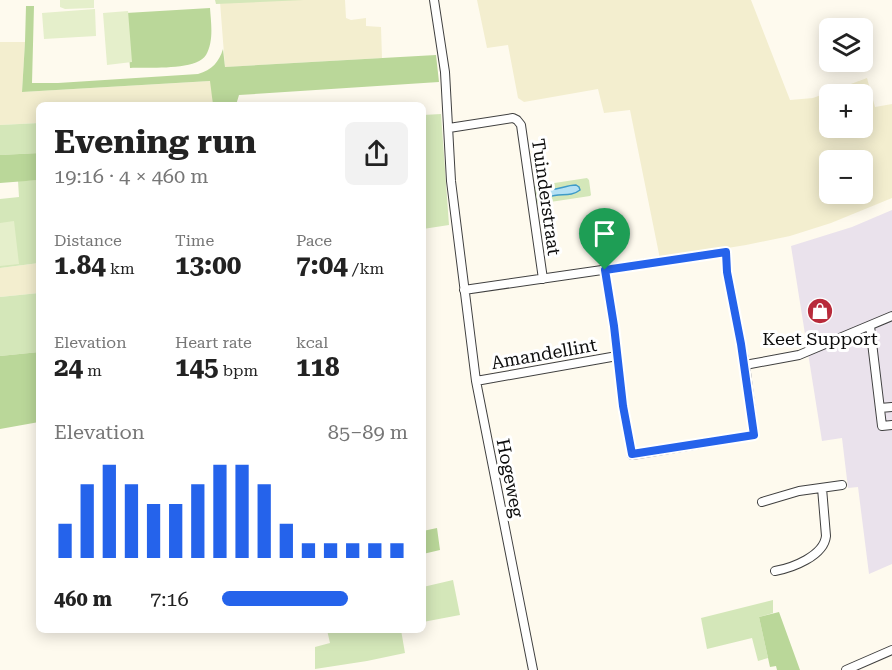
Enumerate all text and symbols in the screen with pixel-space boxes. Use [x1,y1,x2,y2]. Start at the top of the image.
map controls [819,18,873,204]
button: layers [819,18,873,72]
button: + [819,84,873,138]
text: Evening run [54,122,256,161]
button: share [345,122,408,185]
street label: Tuinderstraat [528,137,565,257]
button: − [819,150,873,204]
text: 19:16 · 4 × 460 m [54,164,209,188]
pin [579,208,630,270]
icon: arrive [588,217,621,250]
text: Distance [54,231,122,250]
text: Time [175,231,214,250]
text: Pace [296,231,332,250]
text: 1.84 [54,250,106,280]
text: 13:00 [175,250,241,280]
text: 7:04 [296,250,348,280]
text: km [106,259,135,278]
text: /km [348,259,384,278]
shop icon: Keet Support [805,296,835,326]
place label: Keet Support [762,328,878,349]
text: Elevation [54,333,127,352]
text: Heart rate [175,333,252,352]
text: kcal [296,333,328,352]
street label: Amandellint [490,334,599,373]
text: 24 [54,352,83,382]
text: 145 [175,352,219,382]
text: 118 [296,352,340,382]
text: m [83,361,102,380]
text: bpm [219,361,258,380]
text: Elevation [54,420,145,444]
text: 85–89 m [328,420,408,444]
street label: Hogeweg [493,437,529,520]
text: 460 m [54,587,112,611]
text: 7:16 [150,587,189,611]

